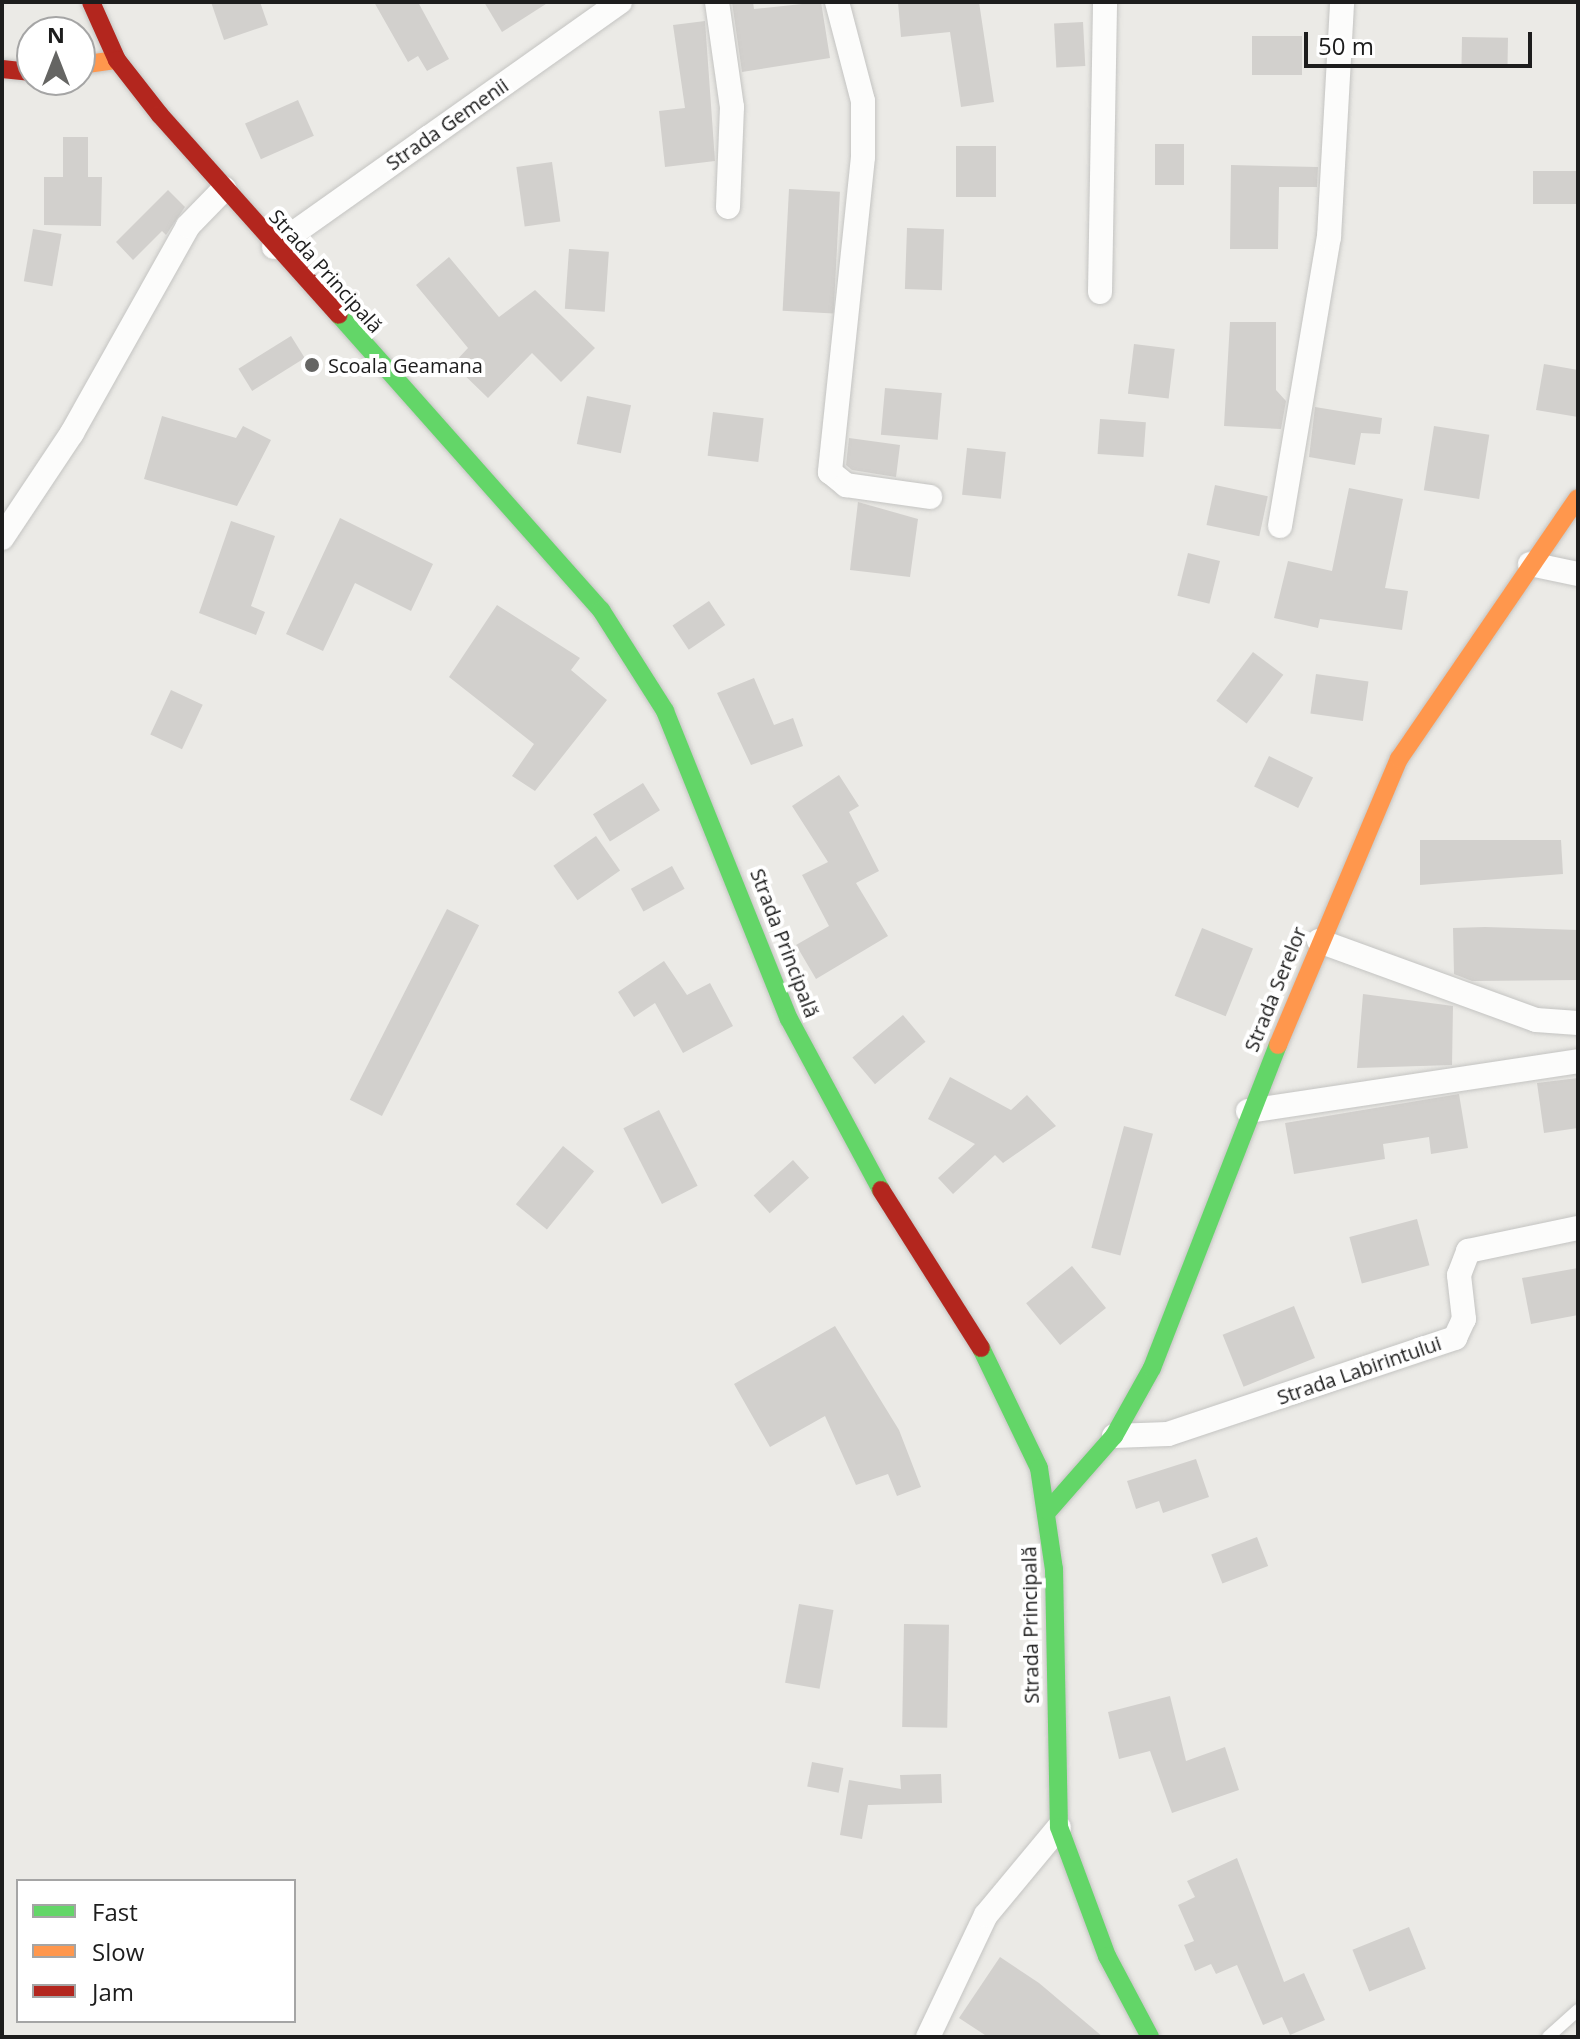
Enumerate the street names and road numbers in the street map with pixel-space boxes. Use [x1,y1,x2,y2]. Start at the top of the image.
street label: Strada Gemenii [381,73,513,175]
street label: Strada Principală [264,204,388,338]
street label: Strada Principală [746,865,824,1021]
street label: Strada Serelor [1239,923,1311,1055]
street label: Strada Labirintului [1274,1331,1444,1409]
street label: Strada Principală [1017,1546,1043,1704]

